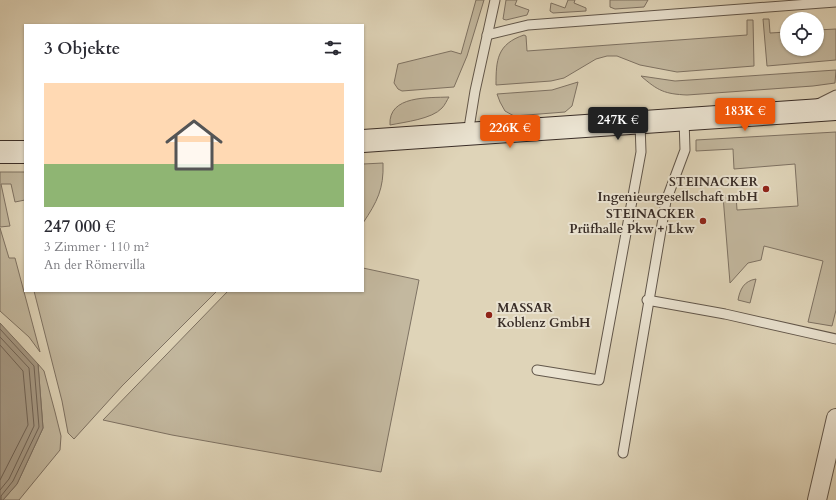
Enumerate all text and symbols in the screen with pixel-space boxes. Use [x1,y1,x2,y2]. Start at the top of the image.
map controls [780,12,824,56]
button: locate [780,12,824,56]
text: 3 Objekte [44,37,120,60]
icon: filters [322,37,344,59]
pin: 183K € [712,98,778,132]
text: 183K € [724,102,766,120]
pin: 247K € [585,107,651,141]
icon: home [158,109,230,181]
text: 247K € [597,111,639,129]
pin: 226K € [477,115,543,149]
text: 226K € [489,119,531,137]
place label: STEINACKER Ingenieurgesellschaft mbH [597,173,759,206]
marker: STEINACKER Ingenieurgesellschaft mbH [761,184,771,194]
place label: STEINACKER Prüfhalle Pkw + Lkw [569,205,695,238]
text: 247 000 € [44,215,116,238]
marker: STEINACKER Prüfhalle Pkw + Lkw [698,216,708,226]
text: 3 Zimmer · 110 m² [44,238,149,256]
text: An der Römervilla [44,256,145,274]
place label: MASSAR Koblenz GmbH [497,299,591,332]
marker: MASSAR Koblenz GmbH [484,310,494,320]

